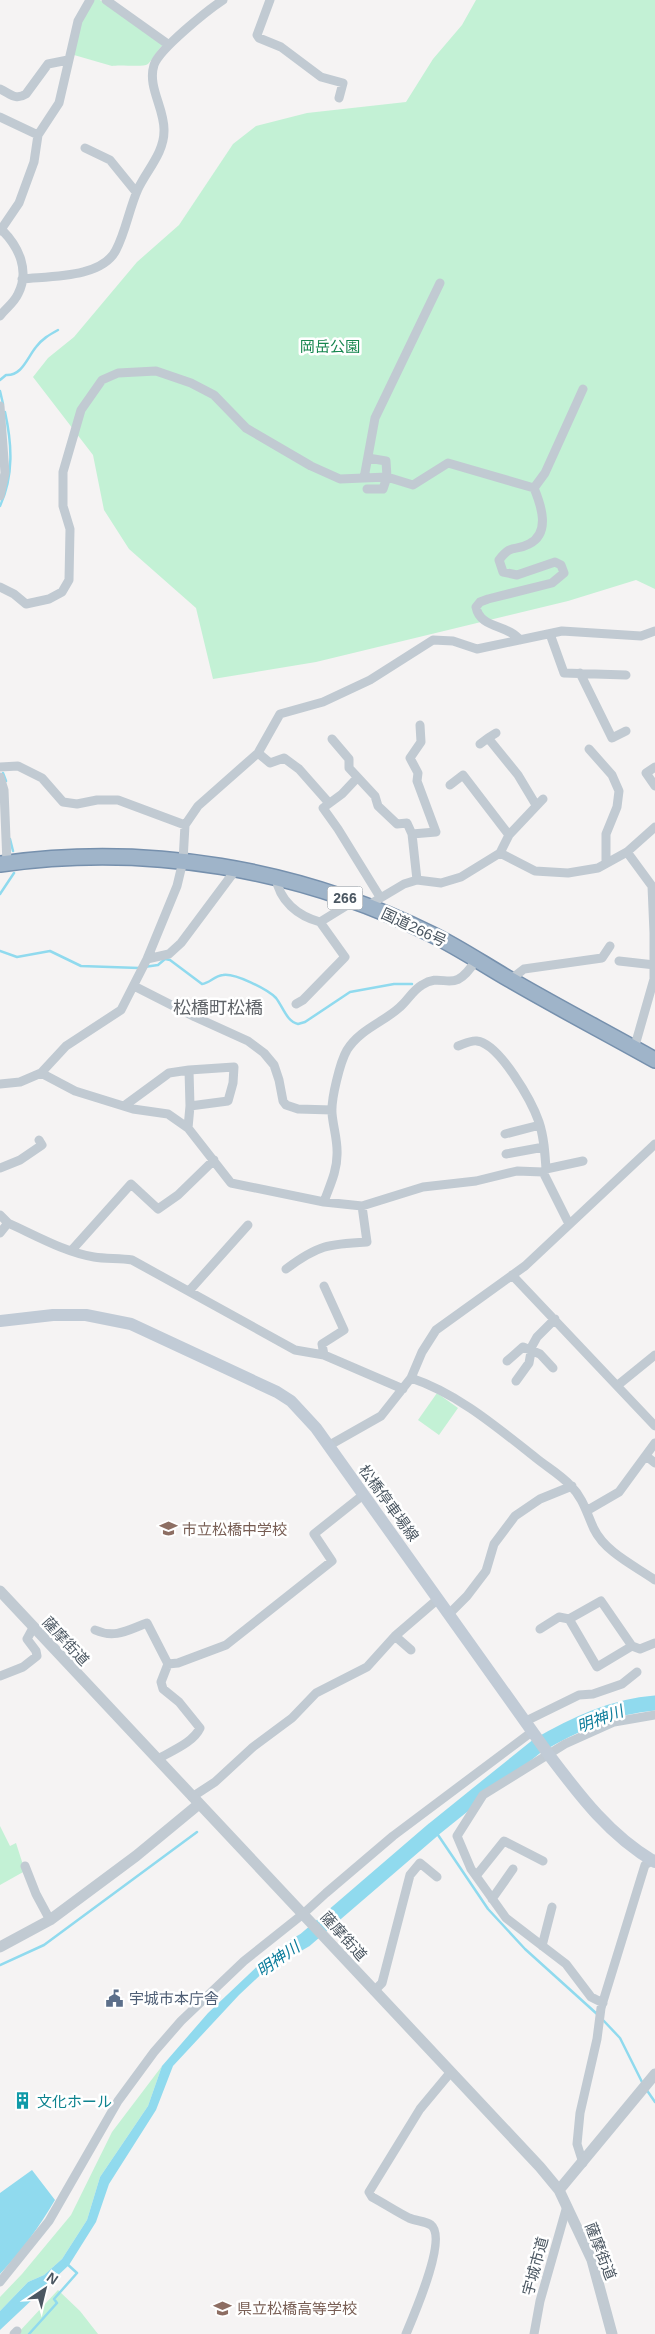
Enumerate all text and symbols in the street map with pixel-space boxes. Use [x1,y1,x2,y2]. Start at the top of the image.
park label: 岡岳公園 [300,338,360,355]
road number: 266 [328,886,362,910]
street label: 国道266号 [379,904,449,950]
district label: 松橋町松橋 [173,998,263,1018]
street label: 松橋停車場線 [356,1462,422,1544]
school or university icon: 市立松橋中学校 [158,1519,178,1539]
place label: 市立松橋中学校 [182,1521,287,1538]
street label: 薩摩街道 [39,1613,93,1669]
water label: 明神川 [575,1702,627,1736]
street label: 薩摩街道 [318,1908,370,1964]
water label: 明神川 [253,1937,304,1980]
public building icon: 宇城市本庁舎 [105,1988,125,2008]
place label: 宇城市本庁舎 [129,1990,219,2007]
building icon: 文化ホール [13,2091,33,2111]
place label: 文化ホール [37,2093,112,2110]
street label: 薩摩街道 [582,2220,620,2282]
street label: 宇城市道 [519,2235,551,2297]
north arrow [20,2264,70,2314]
text: N [44,2269,61,2288]
school or university icon: 県立松橋高等学校 [213,2298,233,2318]
place label: 県立松橋高等学校 [237,2300,357,2317]

